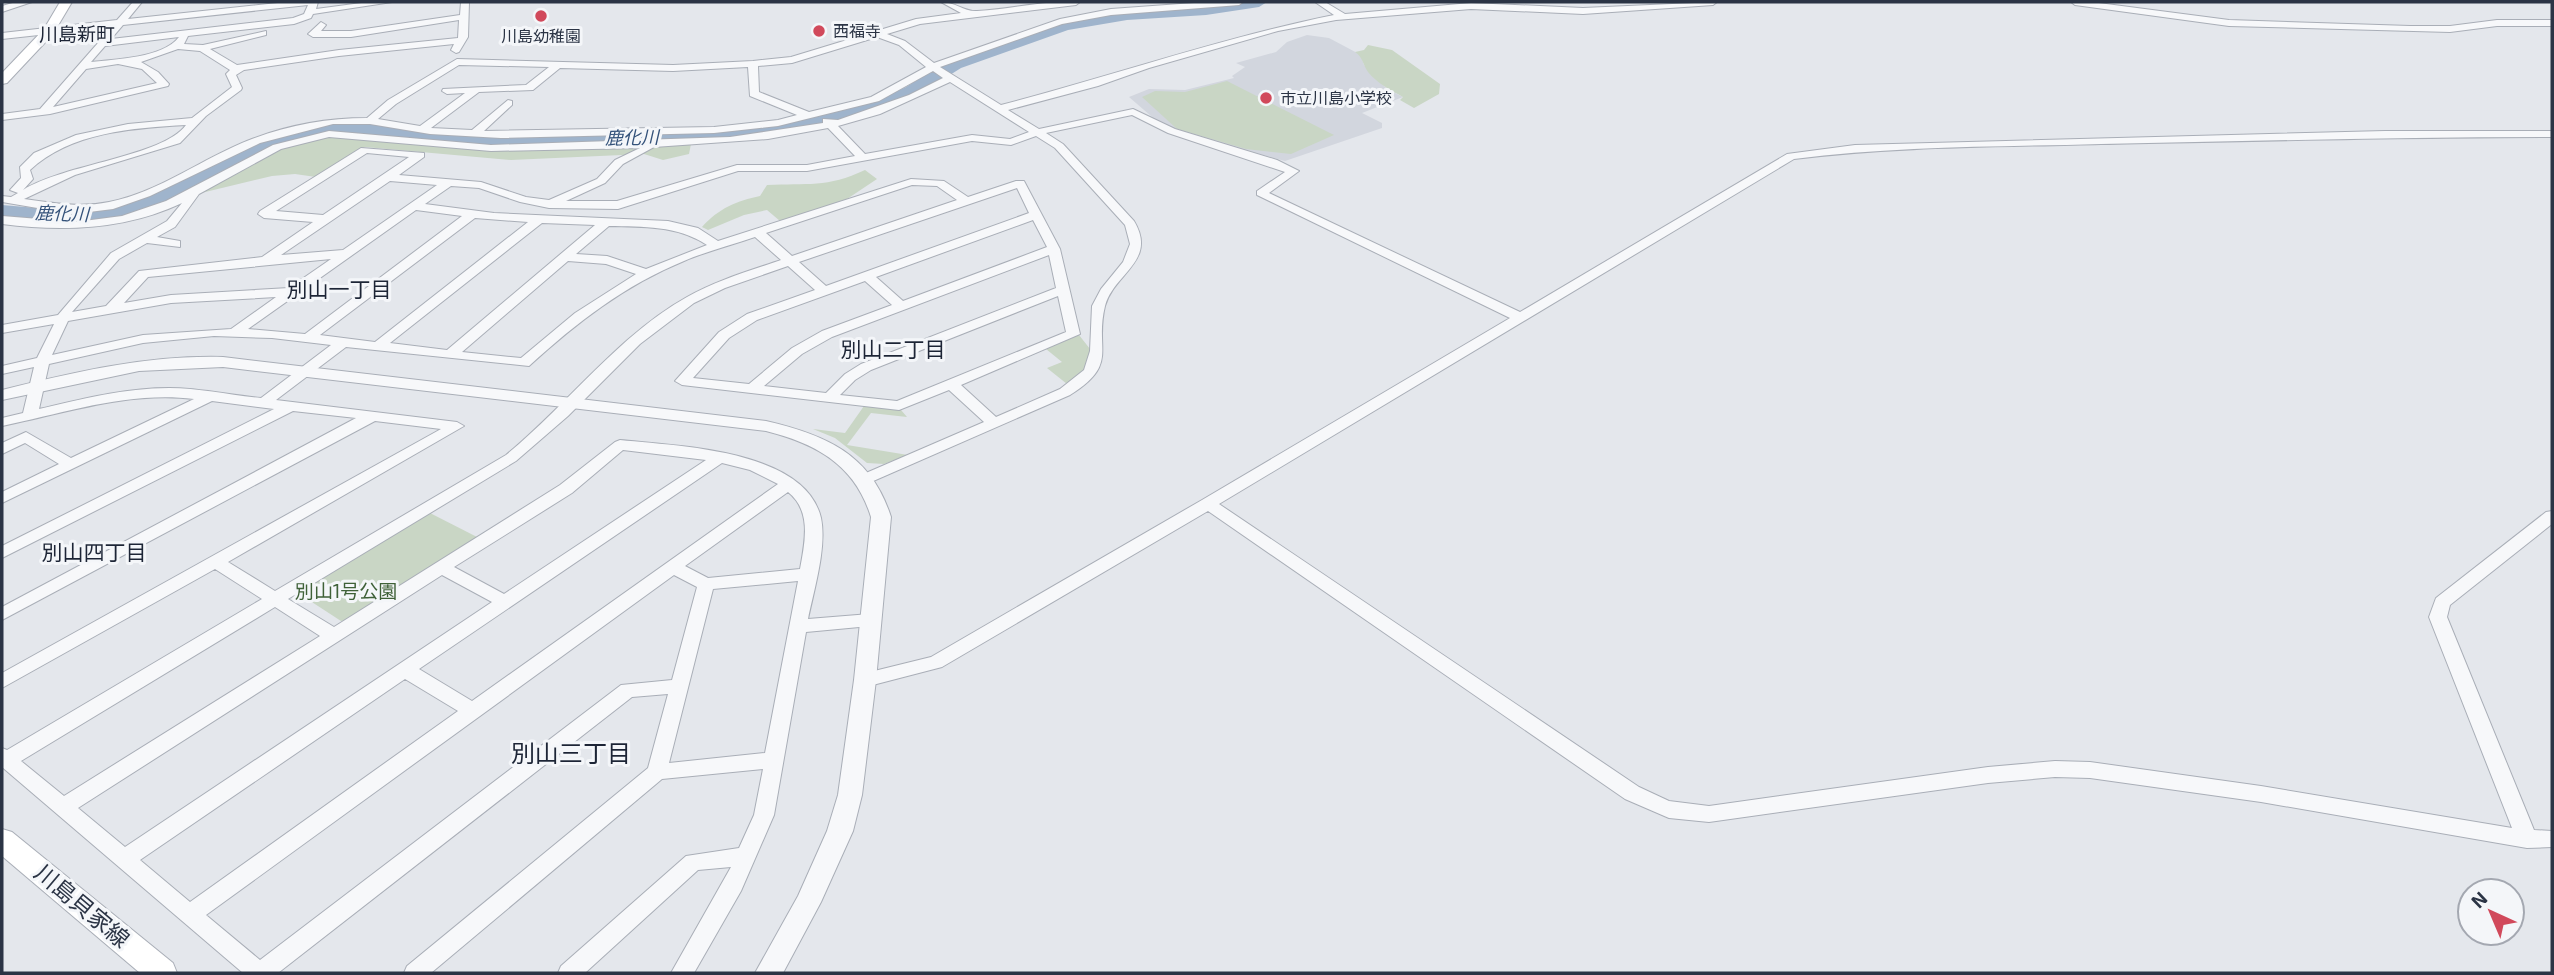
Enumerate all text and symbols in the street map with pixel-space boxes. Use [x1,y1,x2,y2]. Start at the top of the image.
marker: 川島幼稚園 [533,8,549,24]
place label: 西福寺 [833,21,881,40]
district label: 川島新町 [39,22,115,45]
marker: 西福寺 [811,23,827,39]
place label: 川島幼稚園 [501,26,581,45]
place label: 市立川島小学校 [1280,88,1392,107]
marker: 市立川島小学校 [1258,90,1274,106]
water label: 鹿化川 [605,125,661,148]
water label: 鹿化川 [35,201,91,225]
district label: 別山一丁目 [287,276,392,301]
district label: 別山二丁目 [841,336,946,361]
district label: 別山四丁目 [42,539,147,564]
park label: 別山1号公園 [295,579,397,602]
district label: 別山三丁目 [511,738,631,767]
street label: 川島貝家線 [30,858,136,953]
north arrow [2456,877,2526,947]
text: N [2466,886,2492,912]

